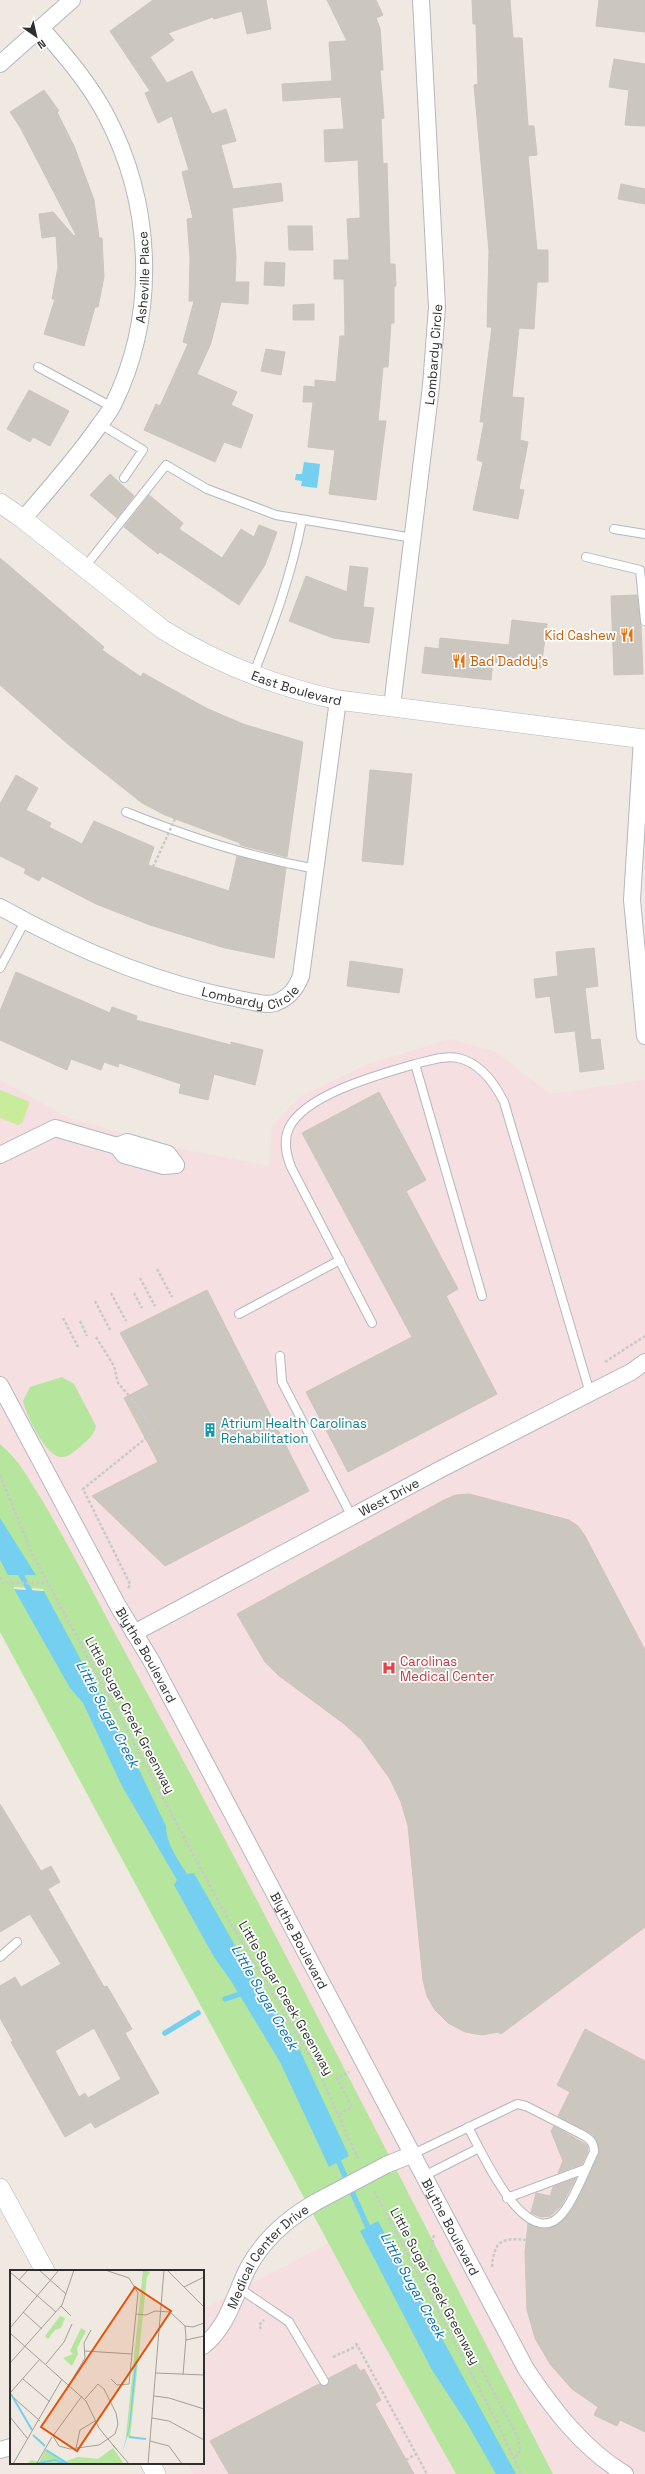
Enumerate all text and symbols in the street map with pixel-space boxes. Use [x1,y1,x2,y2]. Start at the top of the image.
north arrow [16,16,56,56]
text: N [35,36,49,52]
street label: Asheville Place [131,230,153,324]
street label: Lombardy Circle [420,303,446,406]
place label: Kid Cashew [545,627,616,644]
restaurant icon: Kid Cashew [619,627,635,643]
restaurant icon: Bad Daddy's [451,653,467,669]
place label: Bad Daddy's [470,653,548,670]
street label: East Boulevard [249,666,343,709]
street label: Lombardy Circle [200,982,303,1013]
place label: Atrium Health Carolinas Rehabilitation [221,1415,367,1447]
building icon: Atrium Health Carolinas Rehabilitation [202,1422,218,1438]
street label: West Drive [356,1474,422,1520]
street label: Blythe Boulevard [112,1604,180,1705]
street label: Little Sugar Creek Greenway [81,1634,179,1796]
place label: Carolinas Medical Center [400,1653,495,1685]
water label: Little Sugar Creek [72,1657,144,1772]
hospital icon: Carolinas Medical Center [381,1660,397,1676]
street label: Blythe Boulevard [267,1889,332,1992]
street label: Little Sugar Creek Greenway [235,1918,337,2078]
water label: Little Sugar Creek [228,1941,303,2054]
street label: Blythe Boulevard [418,2175,483,2278]
street label: Medical Center Drive [223,2200,312,2311]
street label: Little Sugar Creek Greenway [386,2205,484,2367]
water label: Little Sugar Creek [376,2229,450,2342]
inset map [10,2270,204,2464]

